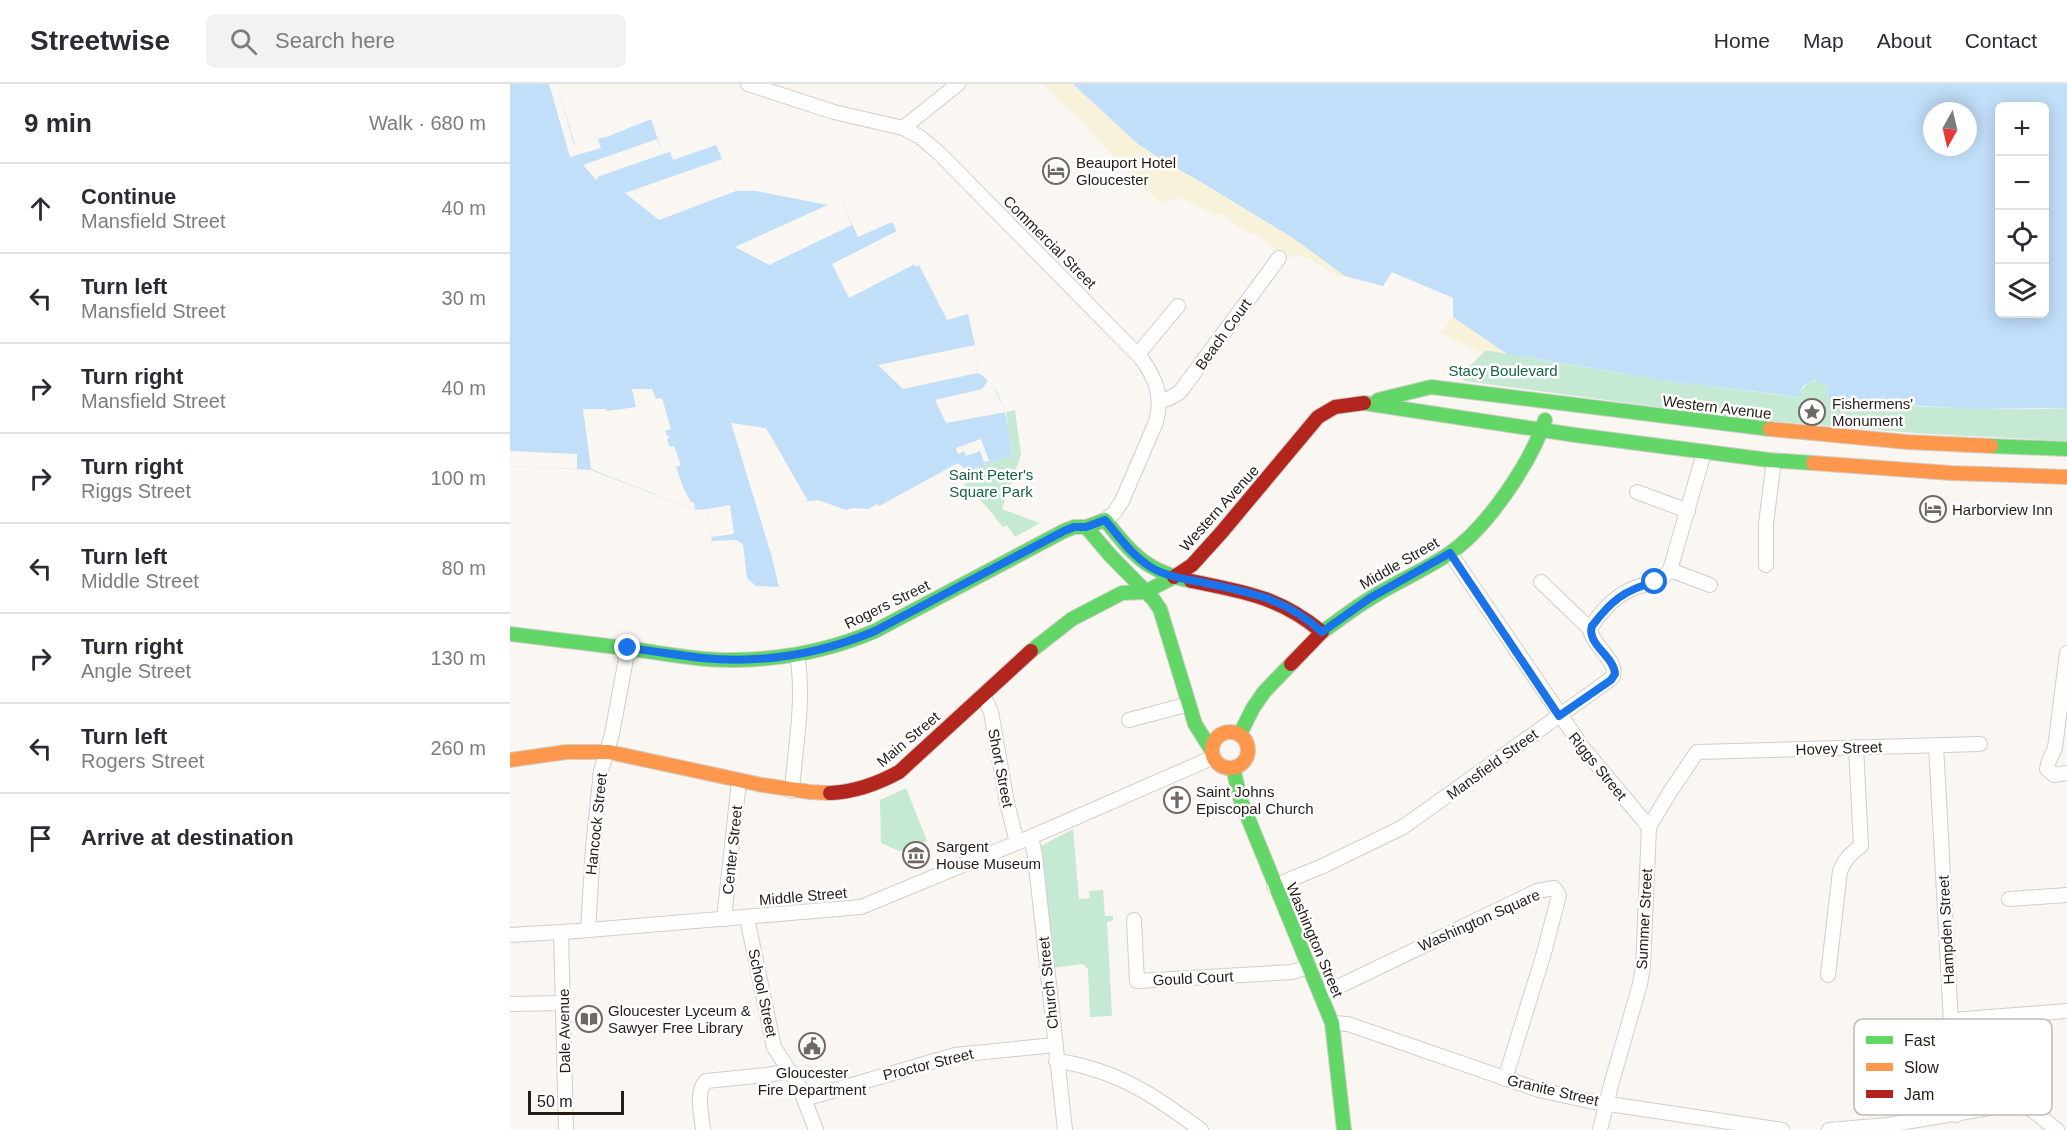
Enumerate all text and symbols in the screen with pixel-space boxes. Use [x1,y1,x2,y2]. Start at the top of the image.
search box [206,14,626,68]
text: Streetwise [30,25,170,56]
icon: search [227,25,260,58]
text: Search here [275,28,395,53]
text: Home [1714,29,1770,52]
text: Map [1803,29,1844,52]
text: About [1877,29,1932,52]
text: Contact [1965,29,2037,52]
north arrow [1923,102,1977,156]
map controls [1995,102,2049,318]
button: + [1995,102,2049,156]
text: 9 min [24,108,92,138]
text: Walk · 680 m [369,112,486,134]
place label: Beauport Hotel Gloucester [1076,154,1176,188]
hotel icon: Beauport Hotel Gloucester [1041,156,1071,186]
button: − [1995,156,2049,210]
text: Continue [81,184,176,209]
icon: ahead [24,192,57,225]
street label: Commercial Street [1000,192,1101,293]
text: 40 m [442,197,486,219]
text: Mansfield Street [81,210,226,232]
button: locate [1995,210,2049,264]
button: layers [1995,264,2049,318]
text: Turn left [81,274,167,299]
icon: left [24,282,57,315]
text: 30 m [442,287,486,309]
street label: Beach Court [1192,295,1255,373]
text: Mansfield Street [81,300,226,322]
park label: Stacy Boulevard [1448,362,1558,379]
text: Turn right [81,364,183,389]
icon: right [24,372,57,405]
text: 40 m [442,377,486,399]
text: Mansfield Street [81,390,226,412]
street label: Western Avenue [1662,392,1772,422]
place label: Fishermens' Monument [1832,395,1913,429]
place icon: Fishermens' Monument [1797,397,1827,427]
text: Turn right [81,454,183,479]
icon: right [24,462,57,495]
street label: Western Avenue [1176,462,1262,554]
park label: Saint Peter's Square Park [949,466,1033,500]
text: 100 m [430,467,486,489]
text: Riggs Street [81,480,191,502]
hotel icon: Harborview Inn [1918,494,1948,524]
place label: Harborview Inn [1952,501,2053,518]
street label: Middle Street [1356,533,1442,592]
text: Turn left [81,544,167,569]
icon: left [24,552,57,585]
text: 80 m [442,557,486,579]
route start [1641,568,1667,594]
text: Middle Street [81,570,199,592]
street label: Rogers Street [842,576,933,632]
text: Turn right [81,634,183,659]
route end [614,634,640,660]
icon: right [24,642,57,675]
text: 130 m [430,647,486,669]
text: Angle Street [81,660,191,682]
street label: Main Street [873,707,943,770]
text: Turn left [81,724,167,749]
street label: Mansfield Street [1443,725,1542,803]
street label: Short Street [985,727,1017,810]
street label: Riggs Street [1565,729,1631,804]
icon: left [24,732,57,765]
text: 260 m [430,737,486,759]
street label: Hovey Street [1795,738,1883,758]
text: Rogers Street [81,750,204,772]
street label: Hancock Street [582,771,610,876]
place label: Saint Johns Episcopal Church [1196,783,1314,817]
church icon: Saint Johns Episcopal Church [1162,785,1192,815]
street label: Center Street [719,804,745,895]
icon: arrive [24,822,57,855]
text: Arrive at destination [81,825,294,850]
place label: Sargent House Museum [936,838,1041,872]
museum icon: Sargent House Museum [901,840,931,870]
street label: Summer Street [1633,867,1655,970]
street label: Hampden Street [1935,874,1957,985]
street label: Washington Street [1283,880,1347,1001]
street label: Middle Street [758,884,849,908]
street label: Washington Square [1416,886,1542,954]
street label: Church Street [1035,935,1061,1030]
street label: School Street [745,947,781,1040]
street label: Gould Court [1152,967,1235,989]
street label: Dale Avenue [555,988,573,1074]
place label: Gloucester Lyceum & Sawyer Free Library [608,1002,751,1036]
library icon: Gloucester Lyceum & Sawyer Free Library [574,1004,604,1034]
legend [1854,1019,2052,1115]
public building icon: Gloucester Fire Department [797,1031,827,1061]
text: Fast [1904,1032,1936,1049]
street label: Proctor Street [881,1044,976,1083]
text: Slow [1904,1059,1939,1076]
place label: Gloucester Fire Department [758,1064,867,1098]
street label: Granite Street [1506,1071,1601,1109]
text: Jam [1904,1086,1934,1103]
scale bar [528,1088,624,1116]
text: 50 m [537,1093,573,1110]

